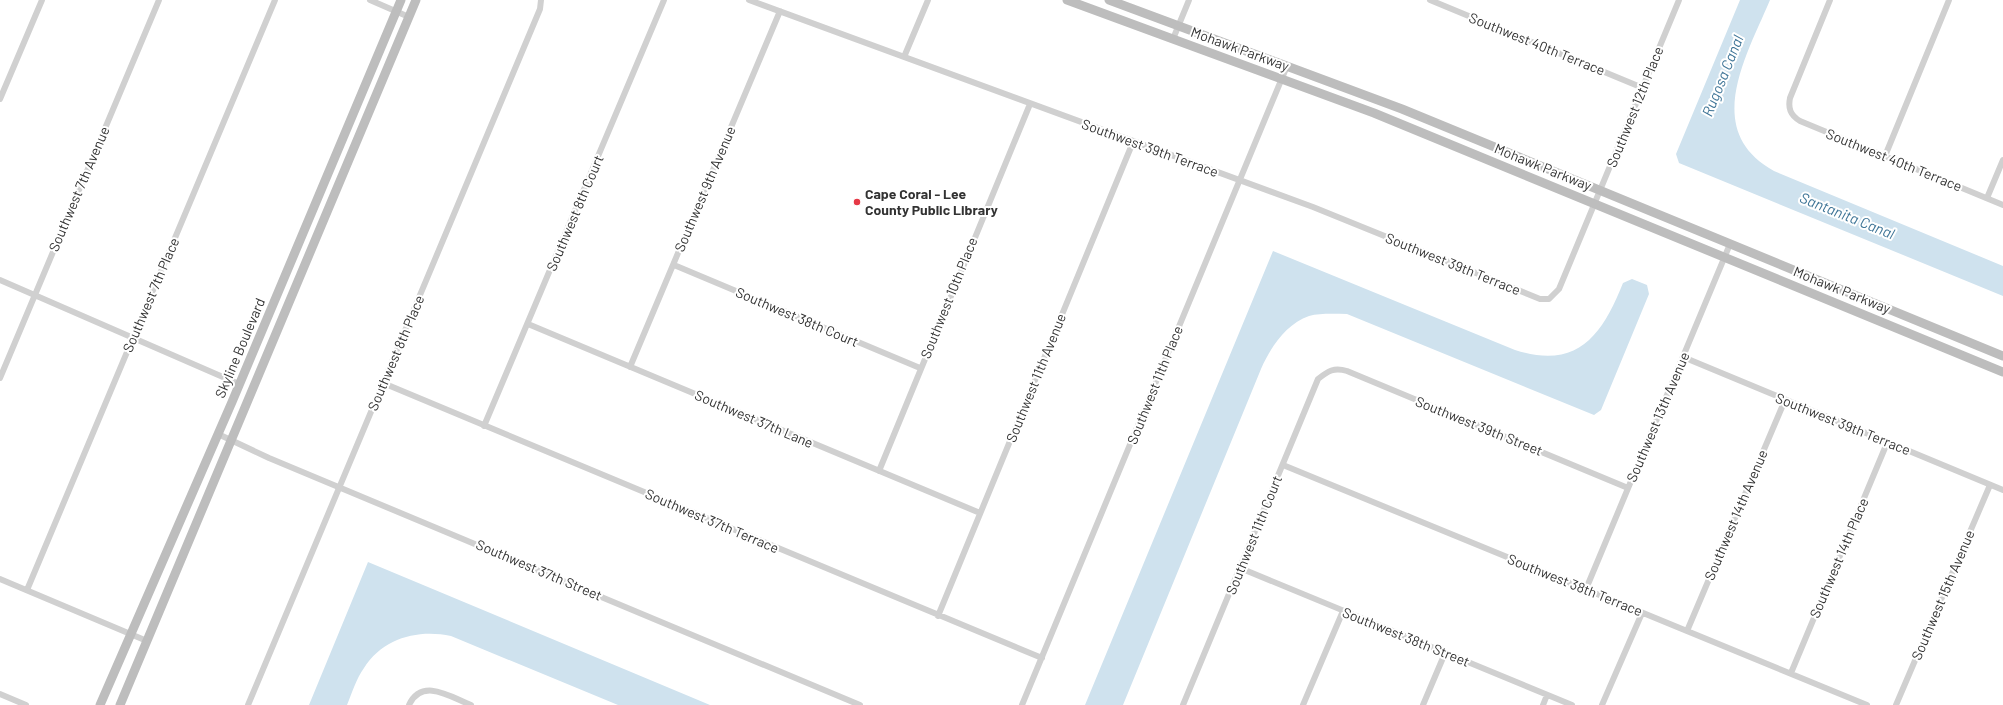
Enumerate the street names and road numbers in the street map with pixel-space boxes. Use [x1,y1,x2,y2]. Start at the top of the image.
street label: Southwest 40th Terrace [1467,8,1608,79]
street label: Mohawk Parkway [1189,23,1292,74]
street label: Southwest 12th Place [1603,44,1667,170]
street label: Southwest 39th Terrace [1080,115,1221,180]
street label: Southwest 9th Avenue [670,123,739,254]
street label: Southwest 7th Avenue [44,124,113,254]
street label: Southwest 40th Terrace [1824,124,1965,195]
street label: Mohawk Parkway [1492,139,1595,194]
street label: Southwest 8th Court [542,152,607,273]
street label: Southwest 39th Terrace [1383,229,1523,298]
street label: Southwest 7th Place [119,235,182,355]
street label: Southwest 10th Place [916,235,981,361]
street label: Mohawk Parkway [1791,262,1894,317]
street label: Southwest 38th Court [733,283,861,350]
street label: Southwest 8th Place [364,293,428,413]
street label: Skyline Boulevard [211,295,268,400]
street label: Southwest 11th Avenue [1002,311,1069,445]
street label: Southwest 11th Place [1123,323,1186,447]
street label: Southwest 13th Avenue [1622,349,1693,484]
street label: Southwest 37th Lane [692,386,816,451]
street label: Southwest 39th Terrace [1773,389,1913,458]
street label: Southwest 39th Street [1413,392,1545,459]
street label: Southwest 14th Avenue [1700,447,1771,583]
street label: Southwest 11th Court [1222,473,1285,597]
street label: Southwest 37th Terrace [643,485,782,556]
street label: Southwest 14th Place [1806,495,1872,621]
street label: Southwest 15th Avenue [1907,527,1978,662]
street label: Southwest 37th Street [474,535,605,604]
street label: Southwest 38th Terrace [1505,550,1645,619]
street label: Southwest 38th Street [1340,603,1472,670]

